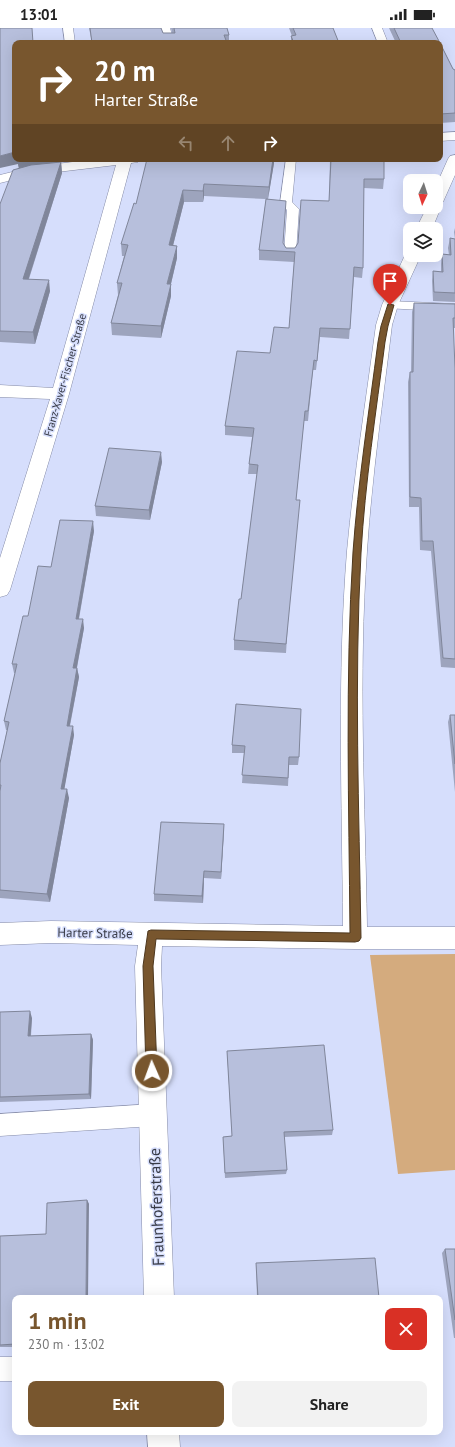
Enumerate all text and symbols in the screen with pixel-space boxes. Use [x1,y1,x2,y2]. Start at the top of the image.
text: 13:01 [20,5,58,24]
text: 20 m [94,52,155,89]
icon: right [28,56,80,108]
text: Harter Straße [94,88,198,111]
icon: left [175,132,197,154]
icon: ahead [217,132,239,154]
icon: right [259,132,281,154]
north arrow [403,174,443,214]
map controls [403,174,443,262]
button: layers [403,222,443,262]
pin [373,264,407,305]
icon: arrive [379,270,401,292]
street label: Franz-Xaver-Fischer-Straße [41,312,89,438]
street label: Harter Straße [57,924,133,942]
position arrow [131,1050,173,1092]
street label: Fraunhoferstraße [144,1148,168,1266]
text: 1 min [28,1305,87,1336]
button: close [385,1308,427,1350]
text: 230 m · 13:02 [28,1336,105,1353]
button: Exit [28,1381,224,1427]
button: Share [232,1381,427,1427]

